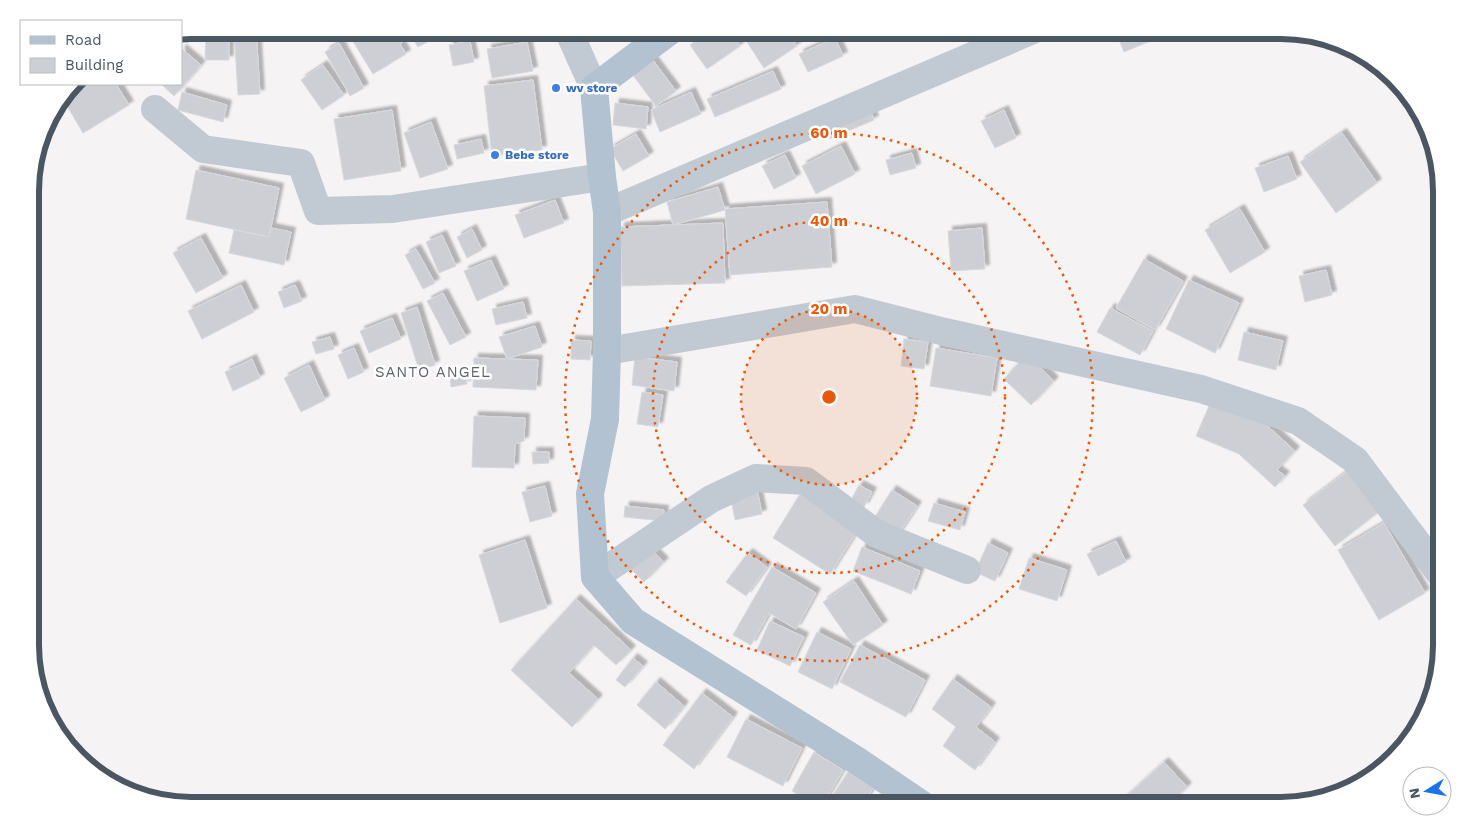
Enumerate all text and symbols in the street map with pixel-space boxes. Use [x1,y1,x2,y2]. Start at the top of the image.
legend [20,20,182,85]
text: Road [65,31,102,49]
text: Building [65,56,123,74]
place label: wv store [566,81,618,95]
marker: wv store [550,82,562,94]
text: 60 m [810,124,848,142]
place label: Bebe store [505,148,569,162]
marker: Bebe store [489,149,501,161]
text: 40 m [810,212,848,230]
text: 20 m [810,300,848,318]
district label: SANTO ANGEL [375,363,491,381]
centre of rings [820,388,838,406]
north arrow [1402,766,1452,816]
text: N [1405,787,1423,800]

